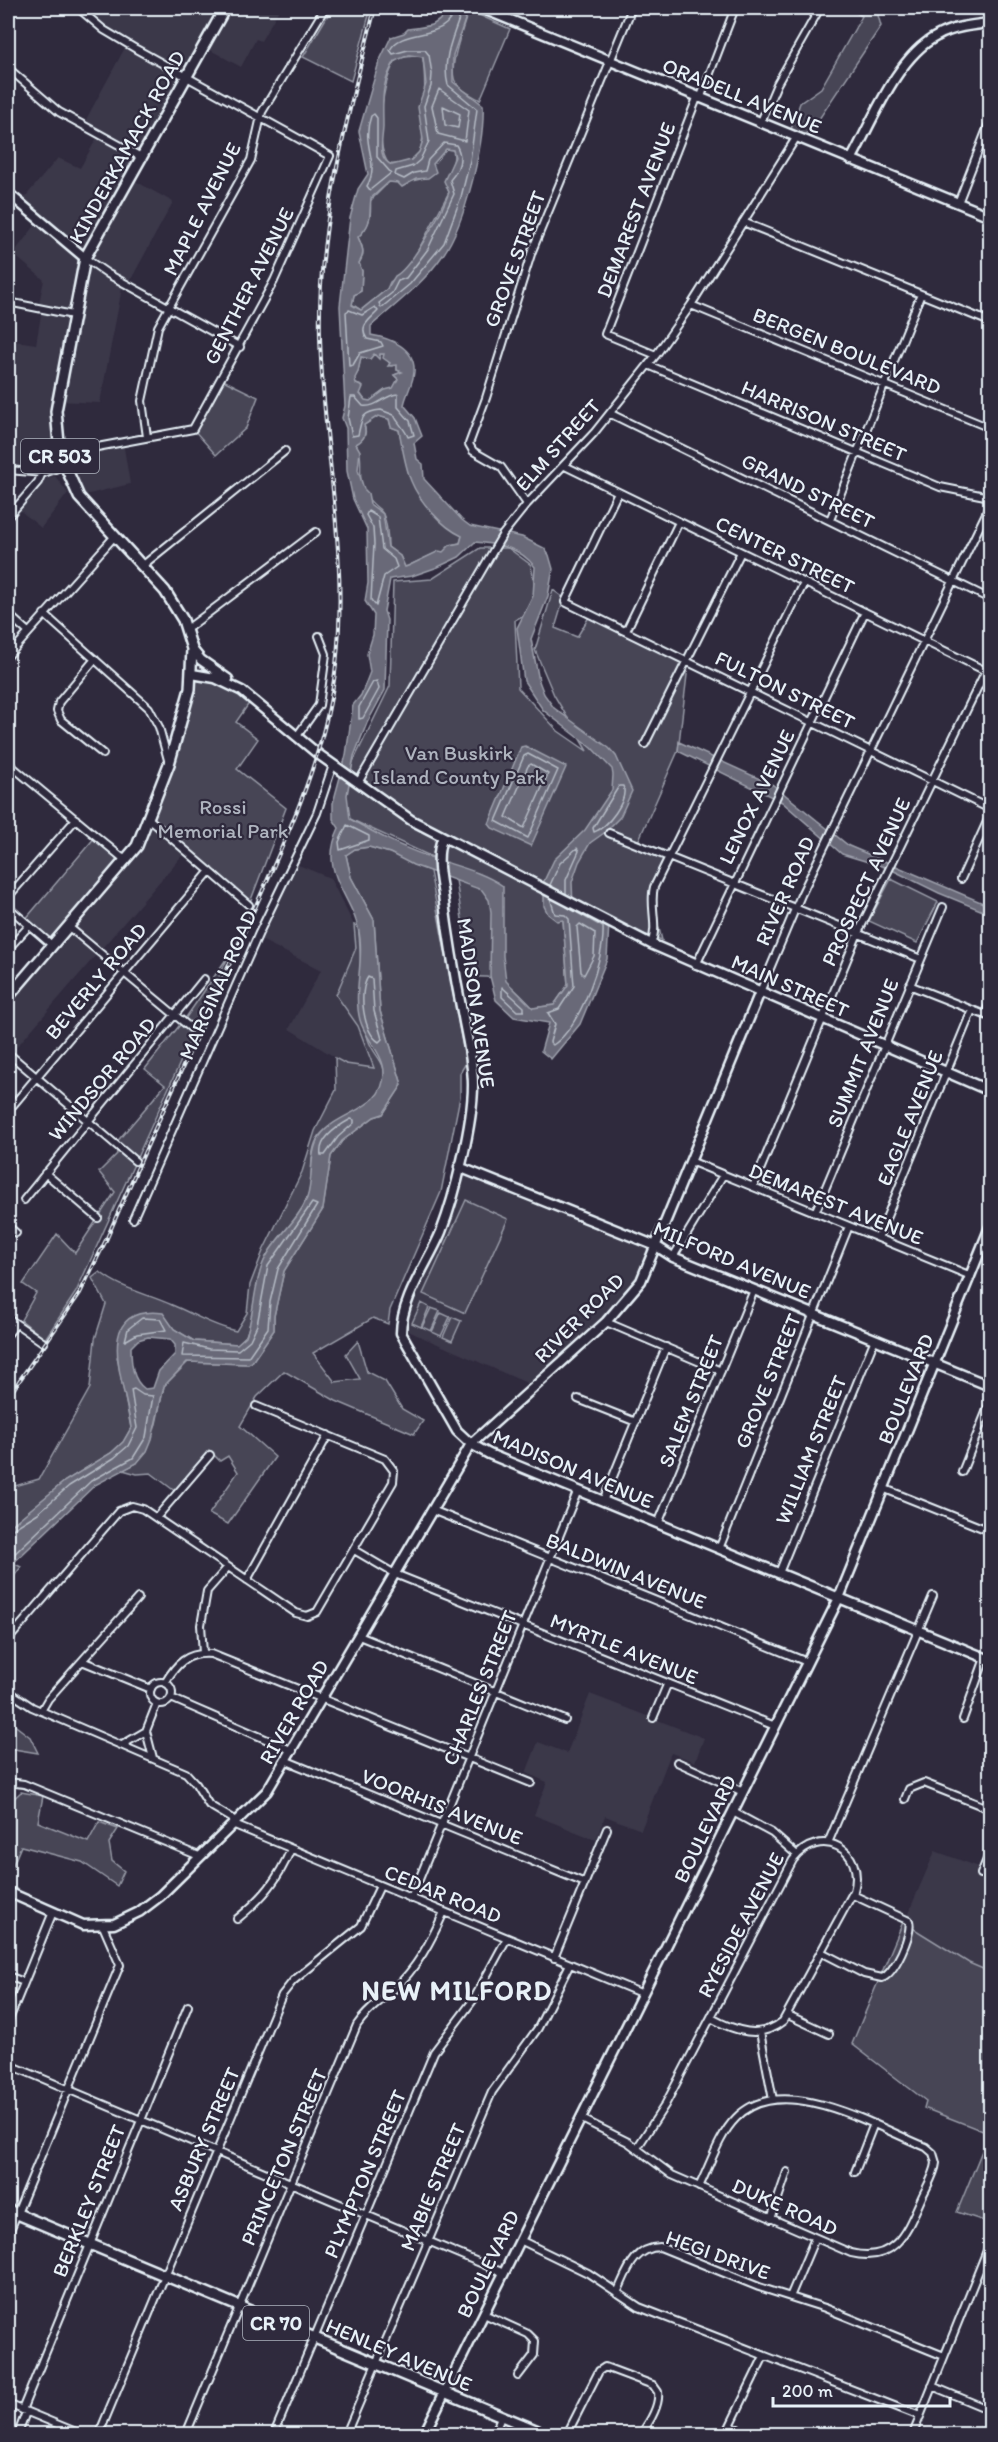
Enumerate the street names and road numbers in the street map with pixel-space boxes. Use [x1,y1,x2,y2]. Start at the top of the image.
street label: KINDERKAMACK ROAD [63,46,190,248]
street label: ORADELL AVENUE [659,52,825,139]
street label: DEMAREST AVENUE [591,119,681,301]
street label: MAPLE AVENUE [157,138,246,280]
street label: GROVE STREET [478,187,551,330]
street label: GENTHER AVENUE [198,203,299,369]
street label: BERGEN BOULEVARD [749,301,945,400]
street label: HARRISON STREET [738,374,911,467]
street label: ELM STREET [510,393,606,496]
road number: CR 503 [21,439,99,473]
street label: GRAND STREET [738,447,879,534]
street label: CENTER STREET [712,510,859,599]
street label: FULTON STREET [711,645,859,734]
street label: LENOX AVENUE [713,725,800,868]
street label: PROSPECT AVENUE [816,794,916,970]
street label: RIVER ROAD [749,832,820,949]
street label: MARGINAL ROAD [173,906,262,1064]
street label: MADISON AVENUE [452,916,501,1090]
street label: BEVERLY ROAD [39,917,152,1044]
street label: MAIN STREET [728,949,853,1023]
street label: SUMMIT AVENUE [821,975,904,1131]
street label: WINDSOR ROAD [43,1012,161,1146]
street label: EAGLE AVENUE [871,1046,948,1189]
street label: DEMAREST AVENUE [745,1157,927,1250]
street label: MILFORD AVENUE [650,1215,815,1304]
street label: RIVER ROAD [528,1267,629,1368]
street label: GROVE STREET [729,1310,806,1452]
street label: BOULEVARD [872,1330,939,1448]
street label: SALEM STREET [653,1331,728,1471]
street label: WILLIAM STREET [769,1371,852,1528]
street label: MADISON AVENUE [489,1423,657,1514]
street label: BALDWIN AVENUE [542,1527,710,1614]
street label: CHARLES STREET [437,1606,522,1769]
street label: MYRTLE AVENUE [547,1607,702,1690]
street label: RIVER ROAD [254,1655,334,1769]
street label: VOORHIS AVENUE [358,1763,526,1850]
street label: BOULEVARD [668,1771,741,1887]
street label: RYESIDE AVENUE [692,1848,789,2002]
street label: CEDAR ROAD [381,1859,505,1928]
street label: ASBURY STREET [162,2063,245,2214]
street label: PRINCETON STREET [235,2064,332,2249]
street label: PLYMPTON STREET [318,2086,411,2262]
street label: MABIE STREET [394,2119,471,2255]
street label: BERKLEY STREET [47,2121,131,2281]
street label: DUKE ROAD [729,2172,842,2241]
street label: BOULEVARD [451,2206,524,2322]
street label: HEGI DRIVE [663,2224,774,2285]
road number: CR 70 [243,2306,309,2340]
street label: HENLEY AVENUE [322,2312,476,2397]

